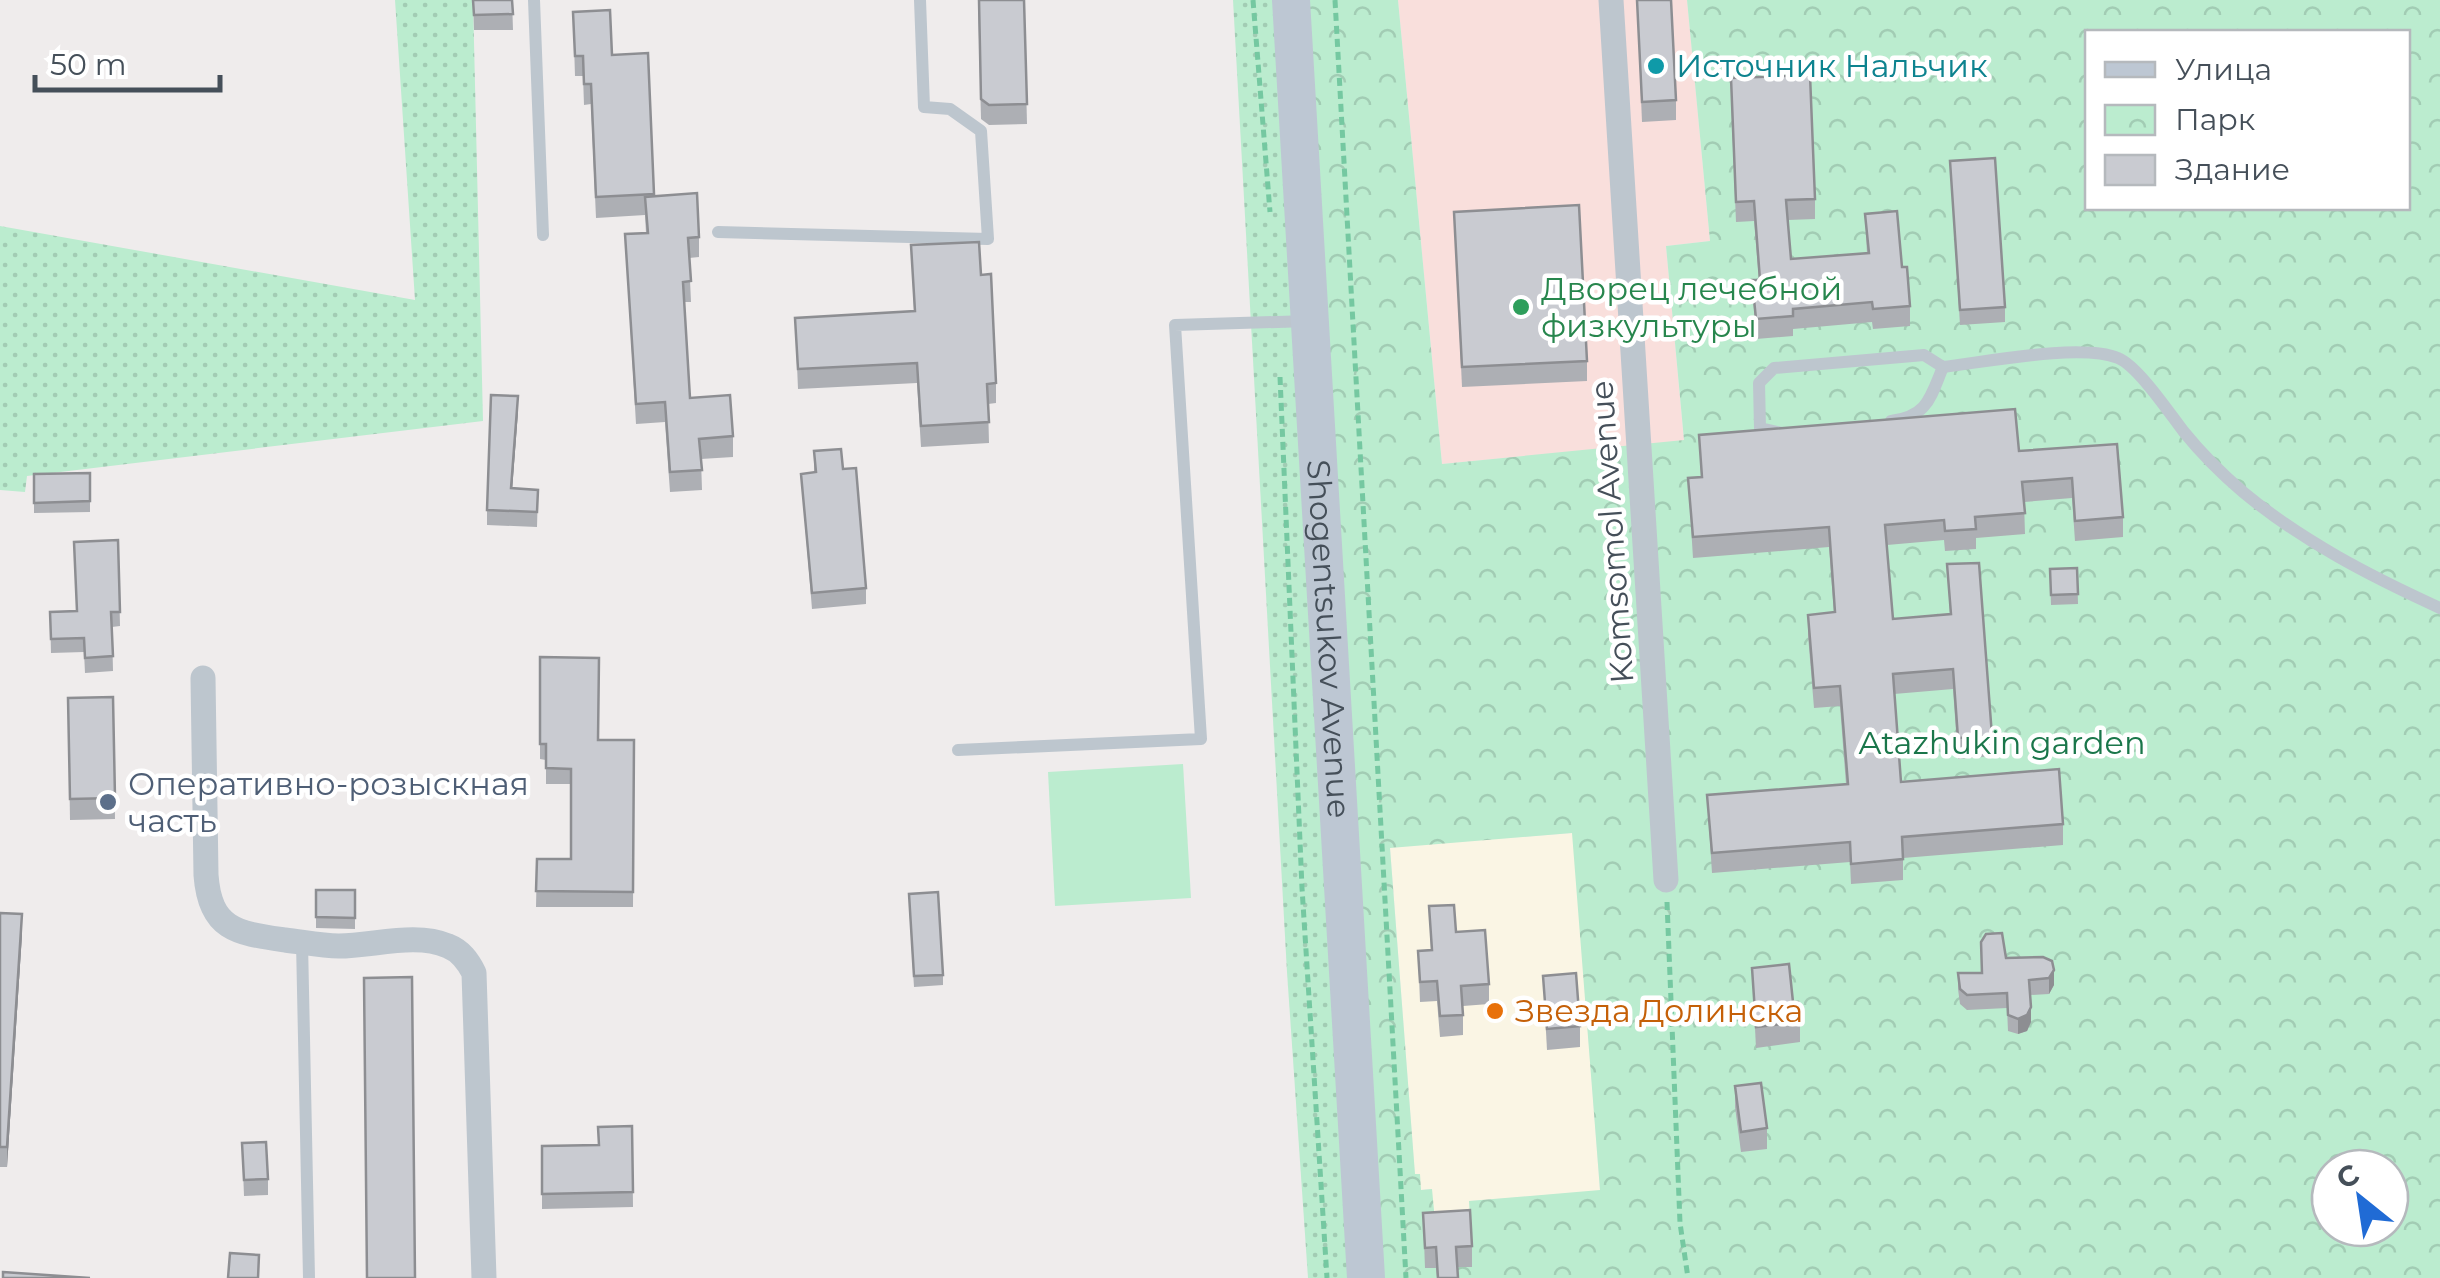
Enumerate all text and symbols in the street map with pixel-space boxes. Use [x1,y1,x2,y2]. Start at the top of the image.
scale bar [35,30,220,92]
legend [2085,30,2410,210]
text: 50 m [50,46,127,83]
place label: Источник Нальчик [1676,46,1988,85]
text: Улица [2175,51,2272,88]
marker: Источник Нальчик [1645,55,1667,77]
text: Парк [2175,101,2256,138]
text: Здание [2175,151,2290,188]
place label: Дворец лечебной физкультуры [1541,269,1842,345]
marker: Дворец лечебной физкультуры [1510,296,1532,318]
street label: Komsomol Avenue [1581,379,1642,685]
street label: Shogentsukov Avenue [1299,459,1359,819]
park label: Atazhukin garden [1858,723,2146,762]
place label: Оперативно-розыскная часть [128,764,529,840]
marker: Оперативно-розыскная часть [97,791,119,813]
place label: Звезда Долинска [1515,991,1803,1030]
marker: Звезда Долинска [1484,1000,1506,1022]
north arrow [2310,1148,2410,1248]
text: С [2330,1157,2365,1196]

